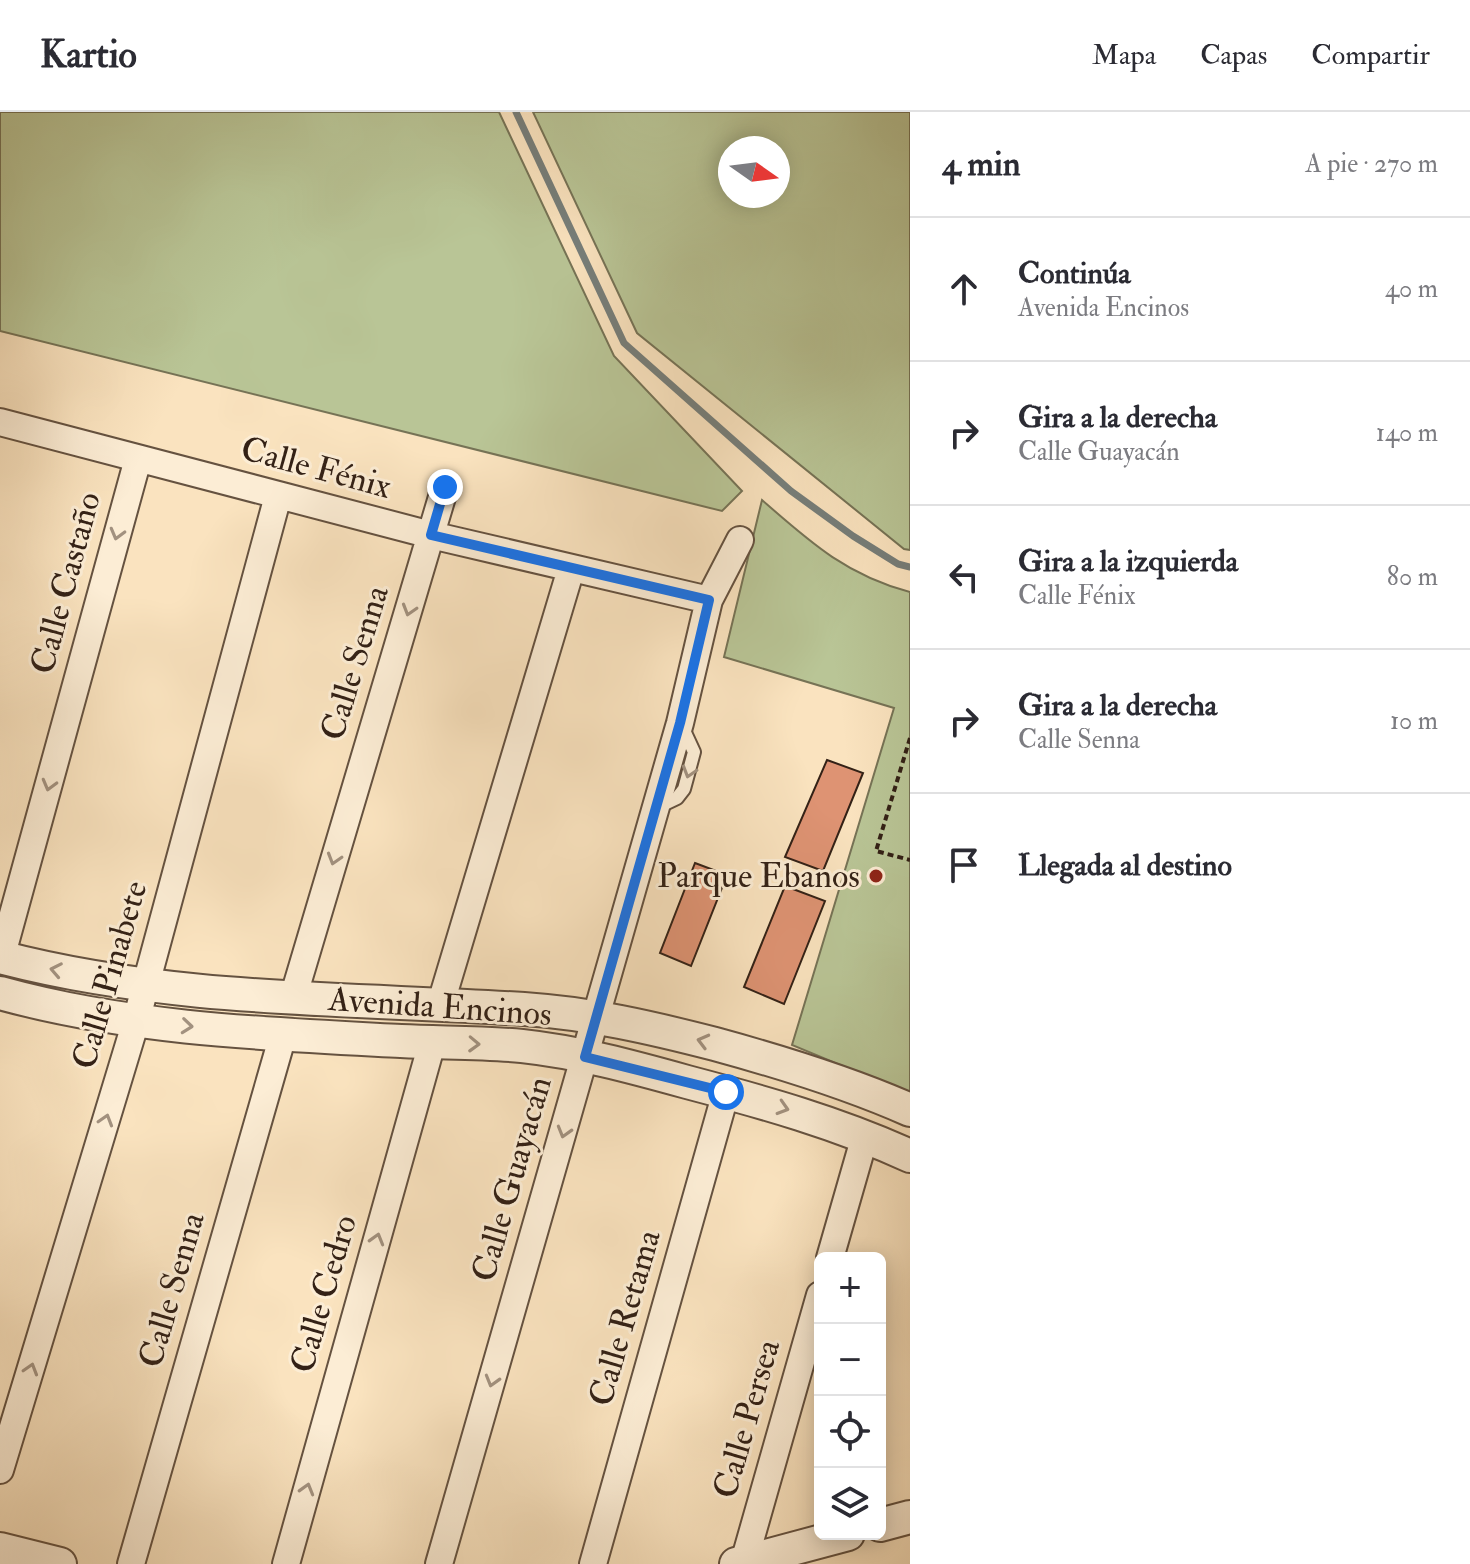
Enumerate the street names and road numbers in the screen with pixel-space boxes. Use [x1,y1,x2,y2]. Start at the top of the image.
street label: Calle Fénix [236,427,396,509]
street label: Calle Castaño [21,487,111,679]
street label: Calle Senna [311,579,399,746]
street label: Calle Pinabete [63,876,157,1074]
street label: Avenida Encinos [326,978,553,1036]
street label: Calle Guayacán [462,1072,562,1286]
street label: Calle Senna [129,1206,215,1373]
street label: Calle Cedro [281,1210,367,1378]
street label: Calle Retama [579,1224,671,1411]
street label: Calle Persea [704,1334,790,1503]

